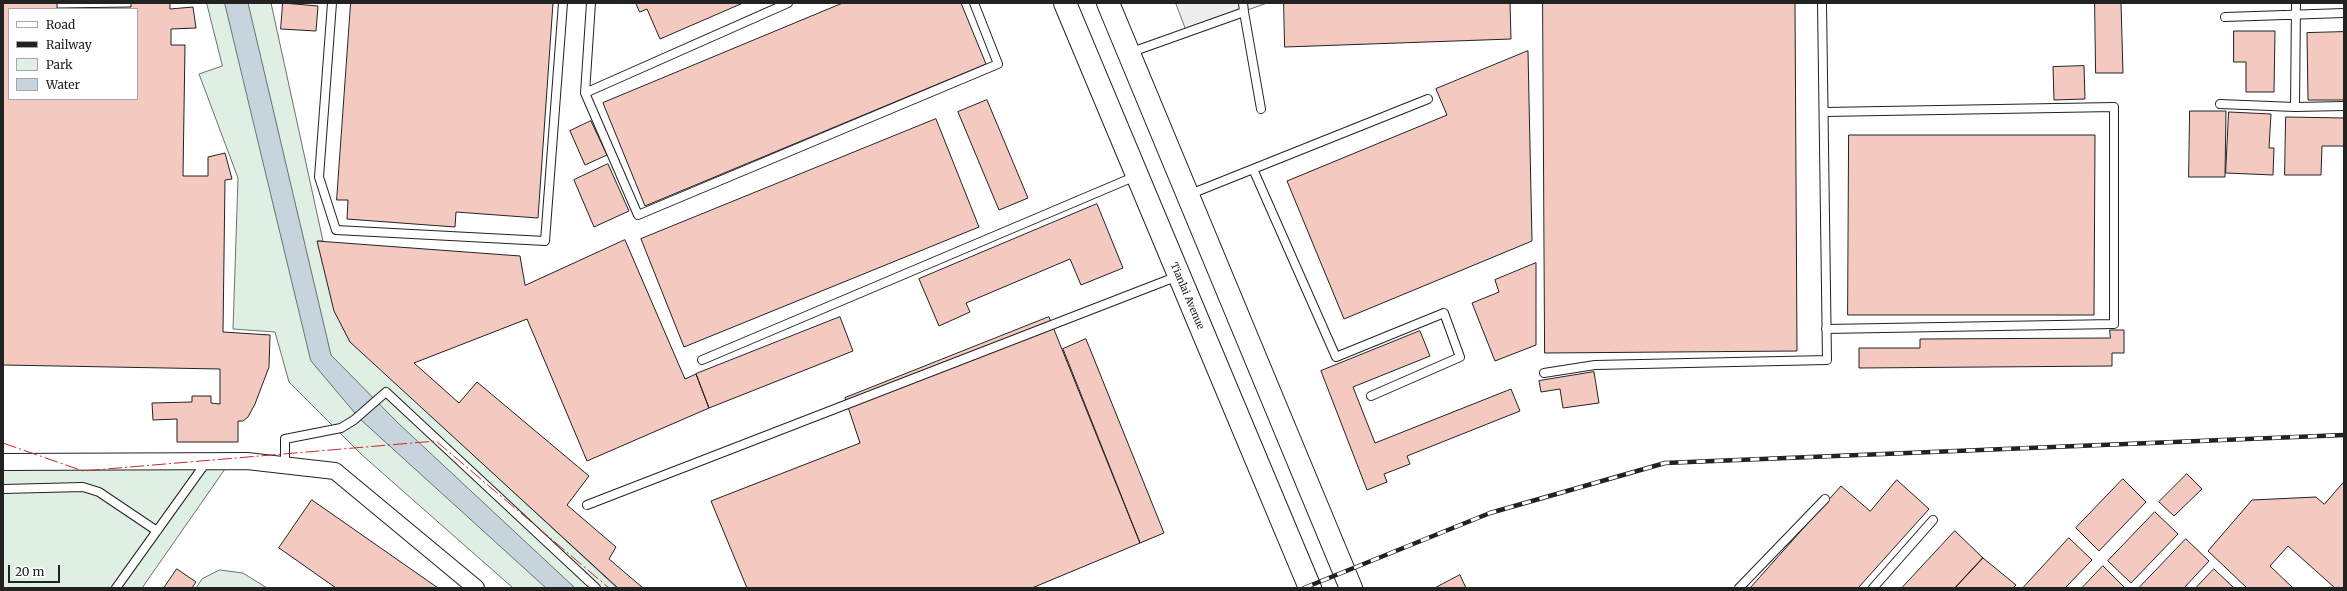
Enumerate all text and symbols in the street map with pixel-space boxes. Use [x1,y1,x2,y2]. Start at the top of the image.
legend [8,8,138,100]
text: Road [46,17,75,32]
text: Railway [46,37,92,52]
text: Park [46,57,73,72]
text: Water [46,77,80,92]
street label: Tianlai Avenue [1168,261,1206,331]
scale bar [10,557,62,583]
text: 20 m [15,564,44,579]

